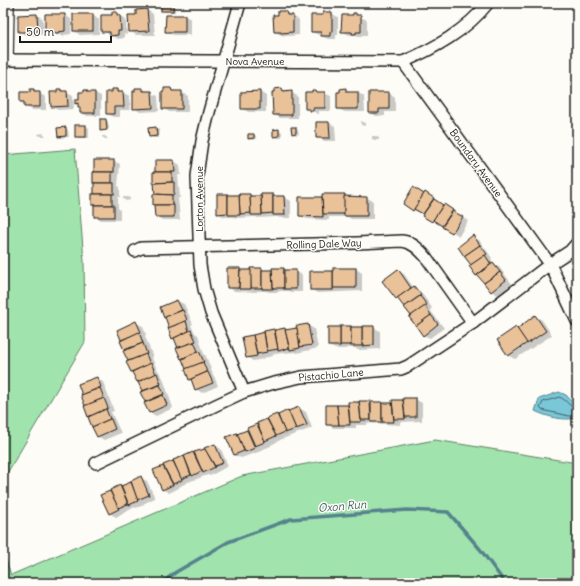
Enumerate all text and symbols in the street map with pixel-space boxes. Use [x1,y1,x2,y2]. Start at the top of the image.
scale bar [20,18,111,44]
text: 50 m [26,24,55,39]
street label: Nova Avenue [226,55,284,68]
street label: Boundary Avenue [447,126,505,200]
street label: Lorton Avenue [193,166,206,232]
street label: Rolling Dale Way [286,236,362,252]
street label: Pistachio Lane [298,366,364,384]
water label: Oxon Run [317,497,367,515]

